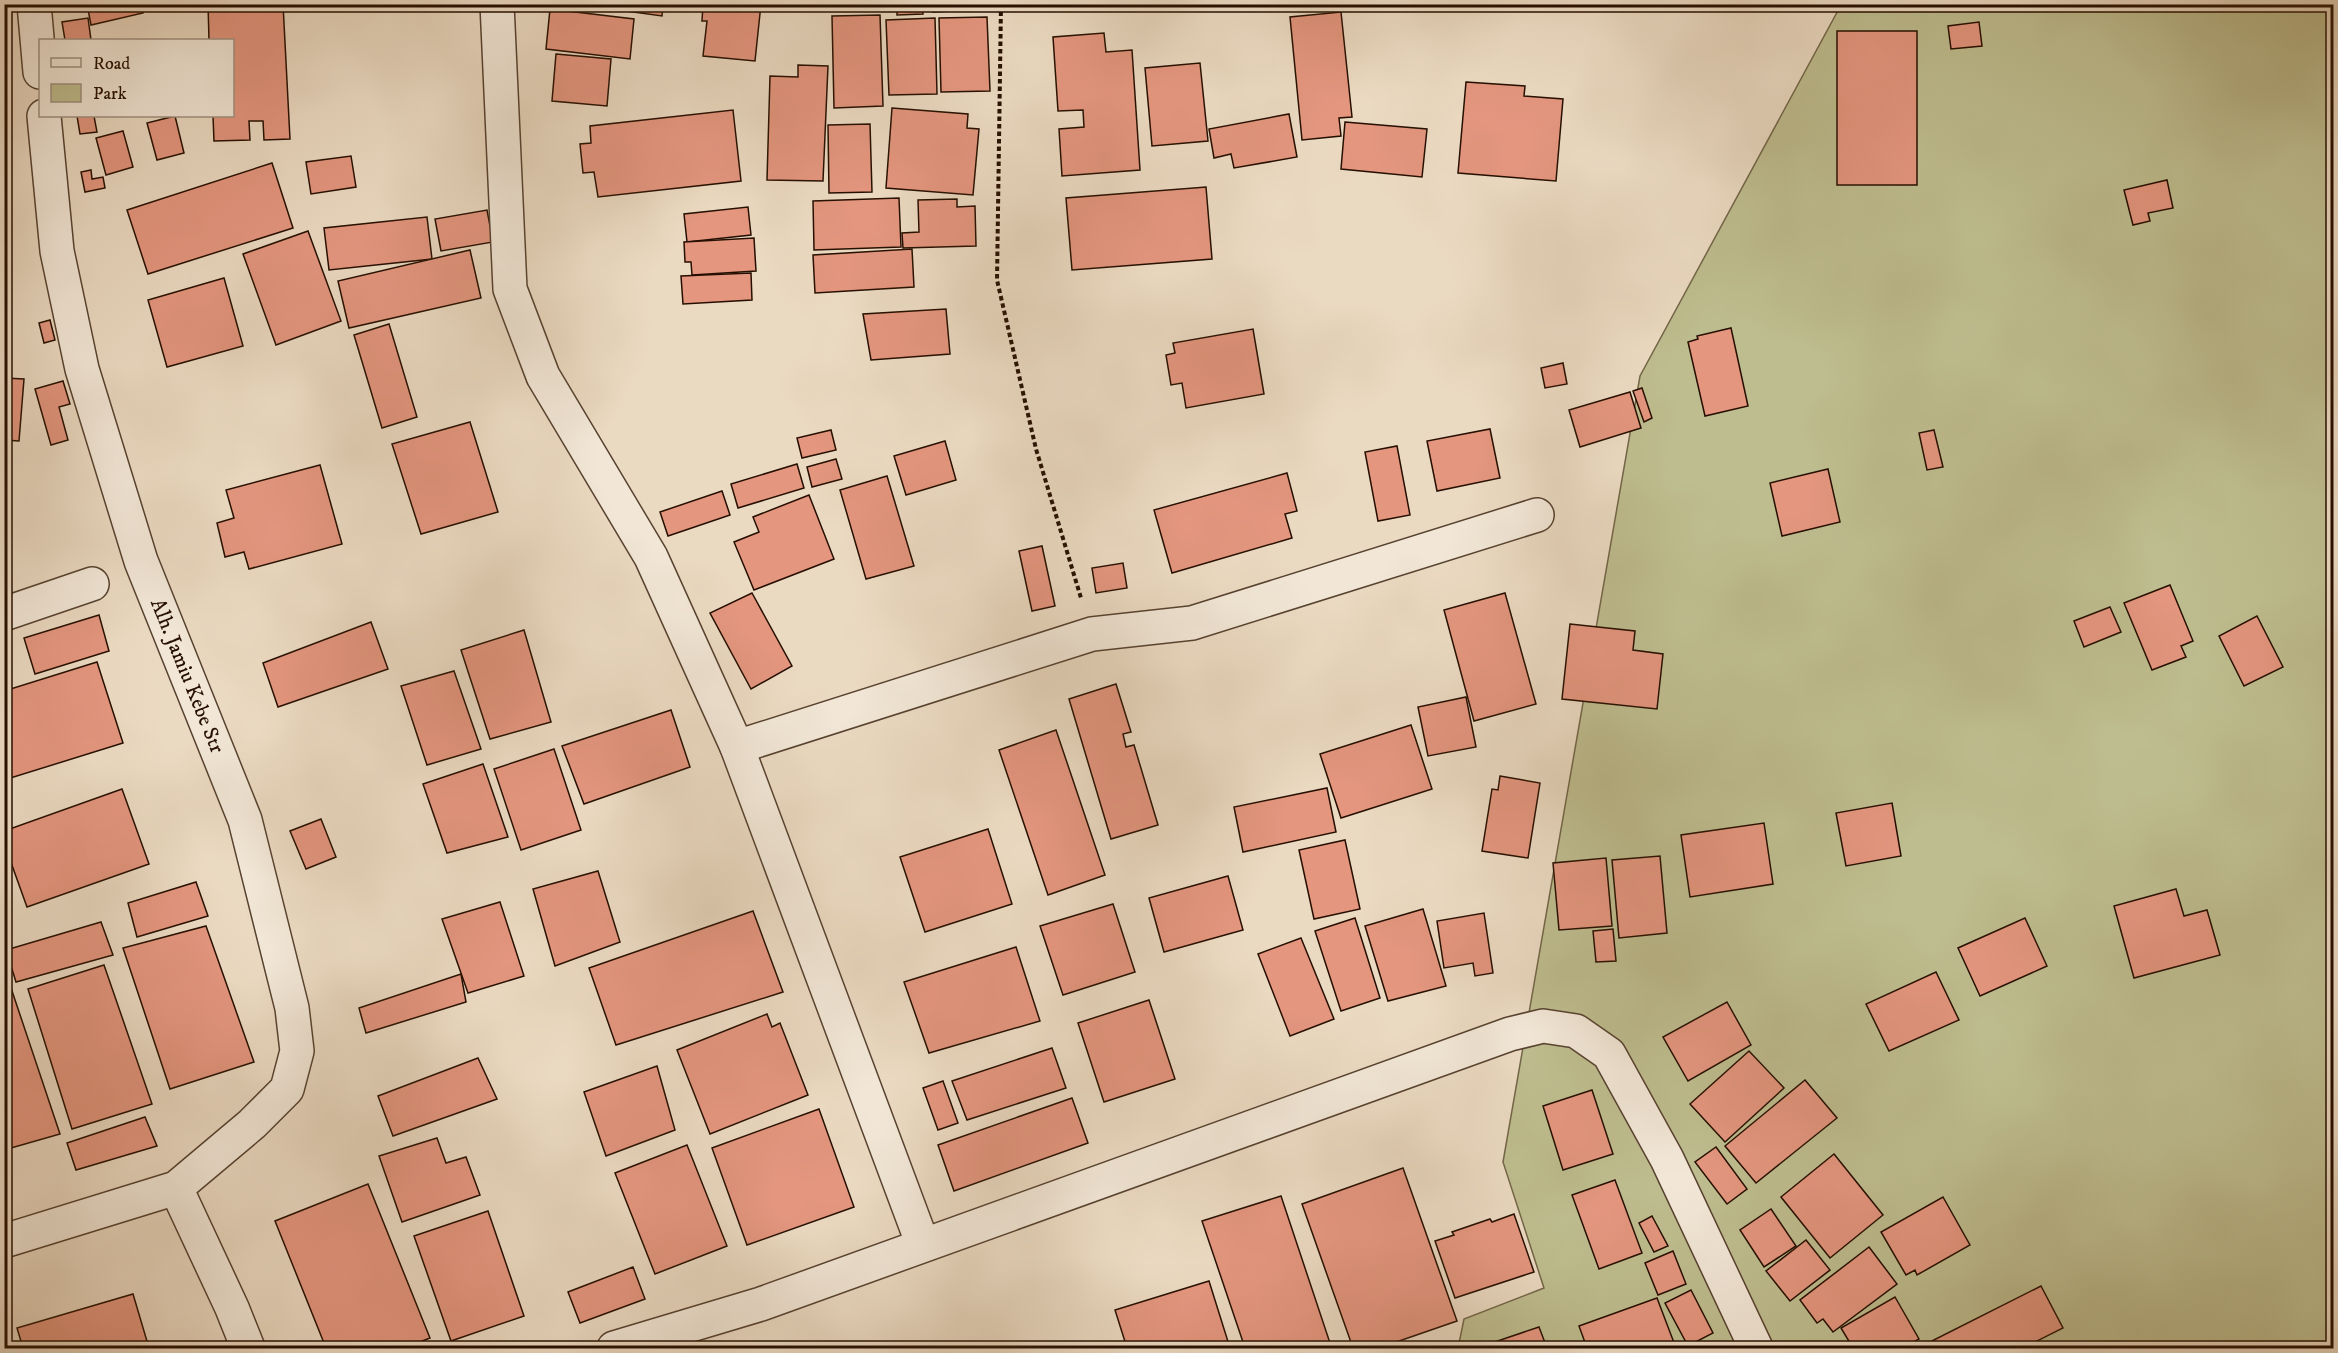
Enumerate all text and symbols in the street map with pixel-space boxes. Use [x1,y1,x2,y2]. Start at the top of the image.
legend [39,39,234,117]
text: Road [93,53,130,75]
text: Park [93,83,127,105]
street label: Alh. Jamiu Kebe Str [144,595,230,757]

